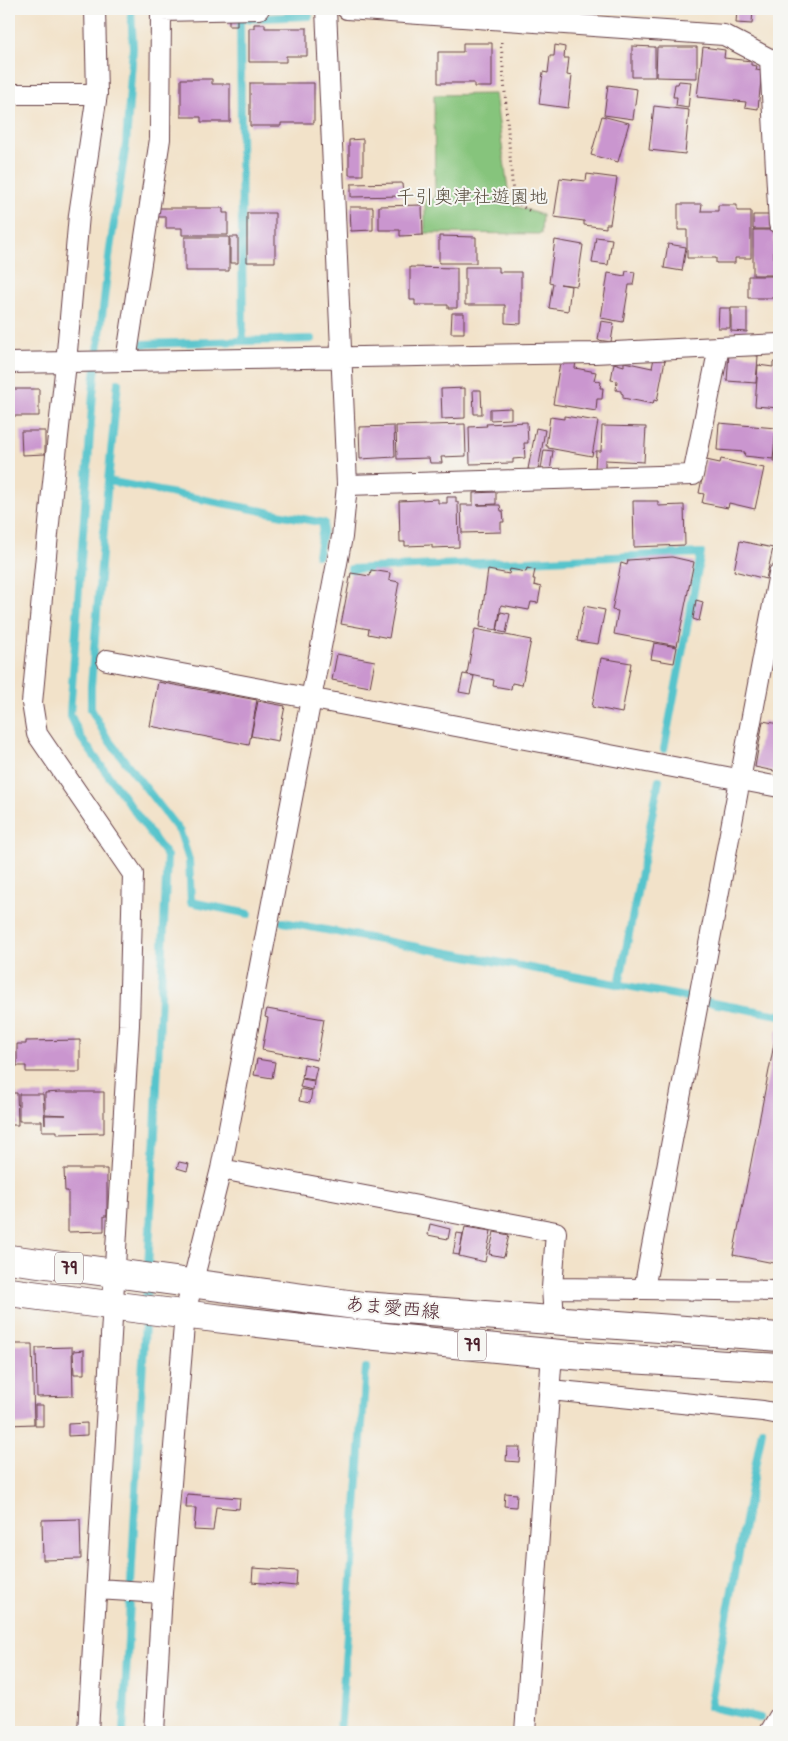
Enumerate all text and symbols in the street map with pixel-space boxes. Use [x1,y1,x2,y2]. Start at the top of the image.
park label: 千引奥津社遊園地 [396,183,548,209]
road number: 79 [55,1252,83,1284]
street label: あま愛西線 [345,1290,441,1324]
road number: 79 [458,1330,486,1360]

